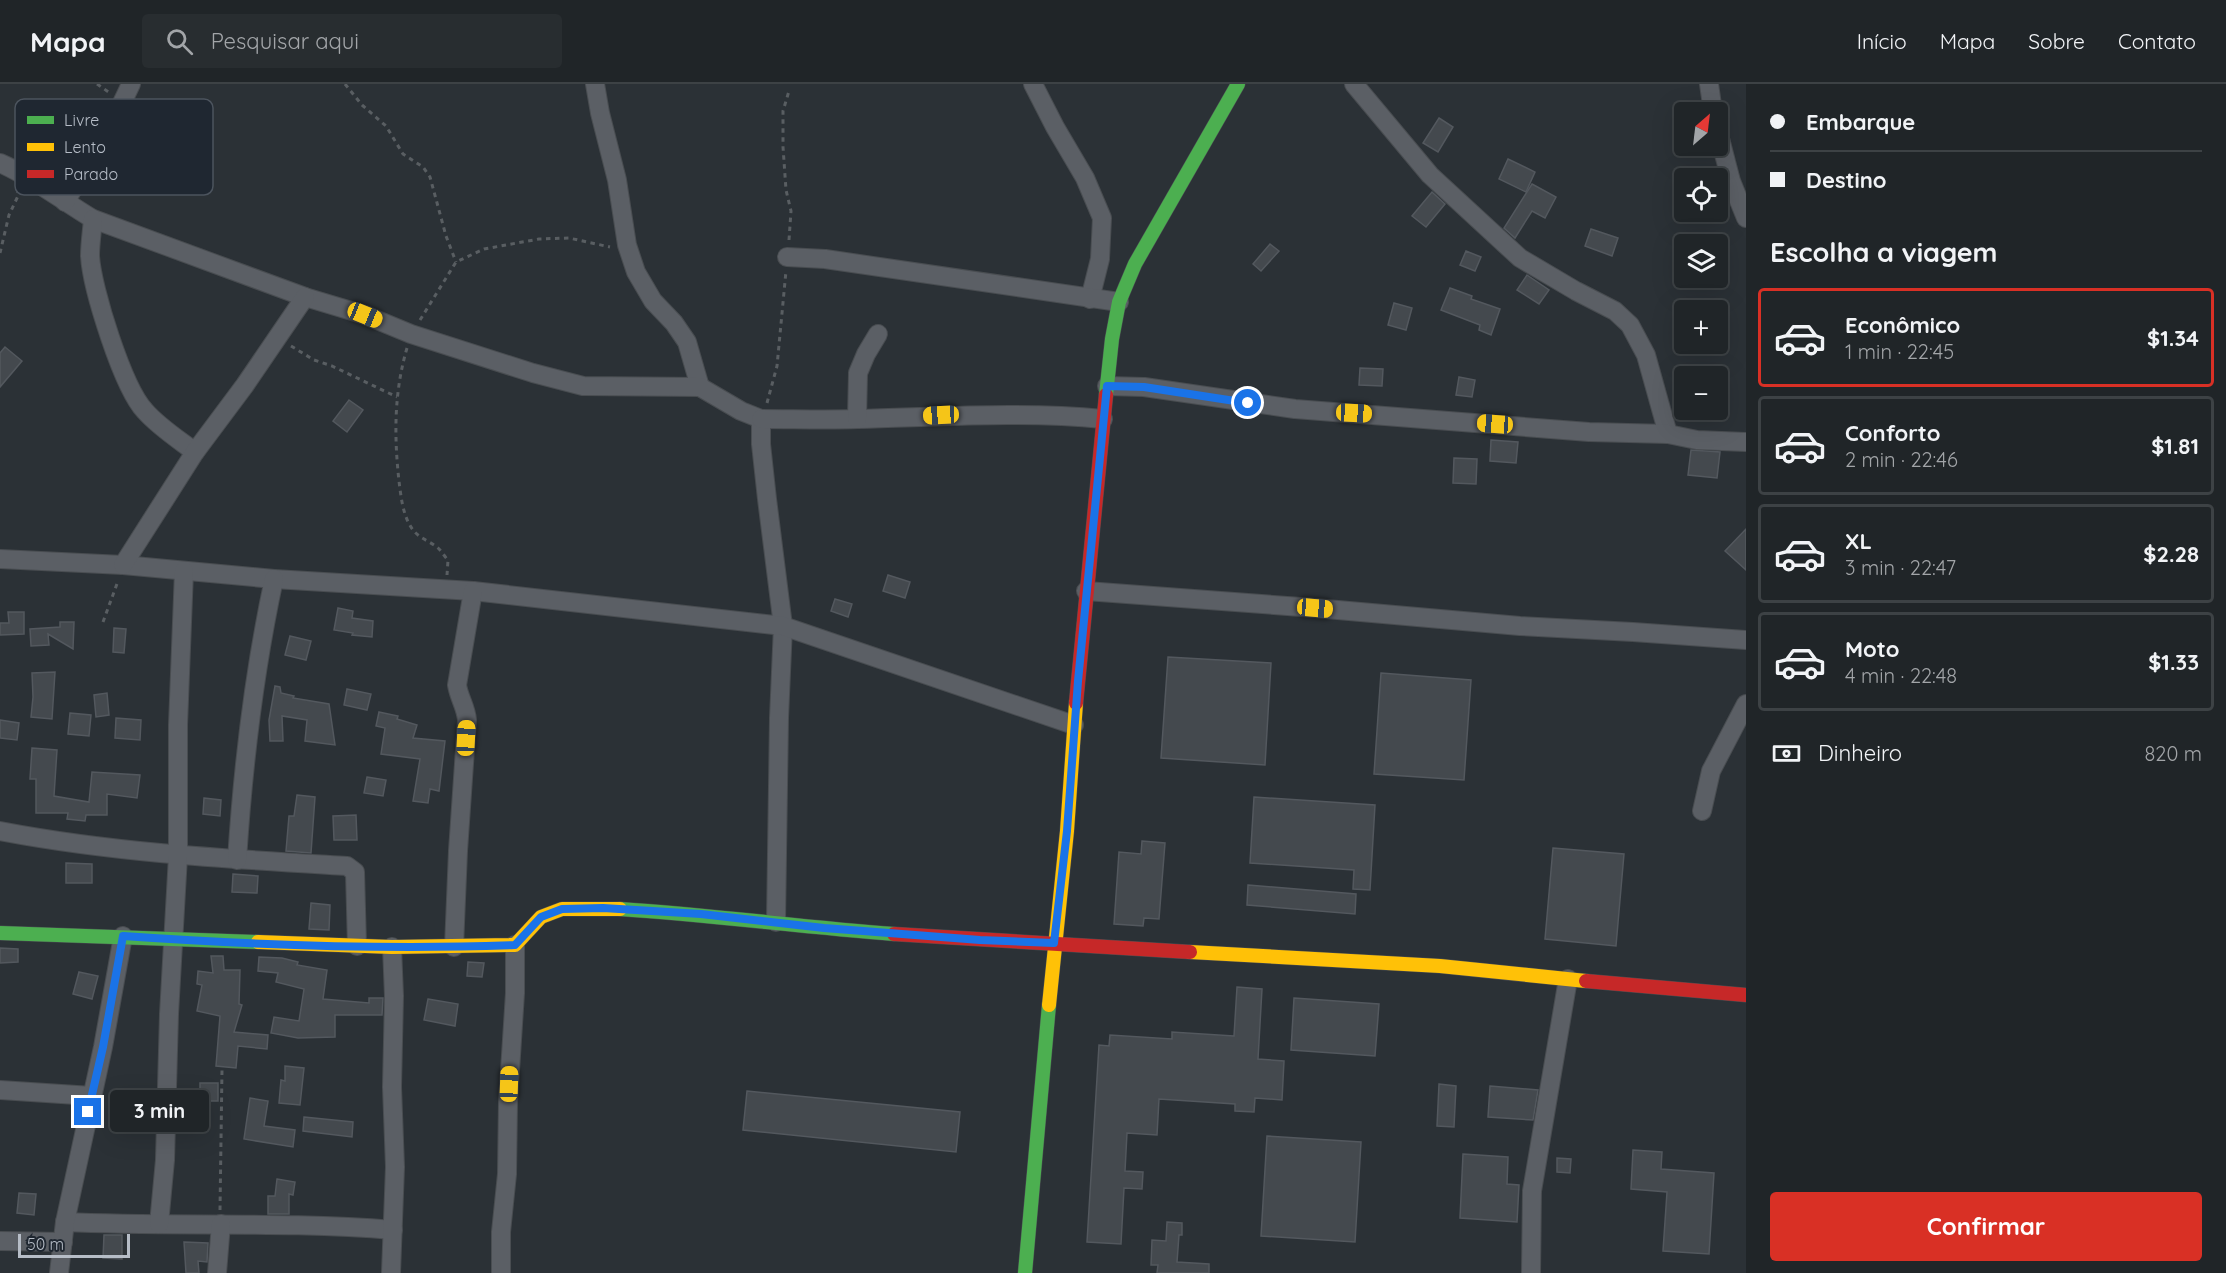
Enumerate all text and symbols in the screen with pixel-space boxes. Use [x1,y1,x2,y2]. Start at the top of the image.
search box [142,14,562,68]
text: Mapa [30,24,106,59]
icon: search [163,25,196,58]
text: Pesquisar aqui [211,27,359,55]
text: Início [1857,28,1907,54]
text: Mapa [1940,28,1995,54]
text: Sobre [2028,28,2085,54]
text: Contato [2118,28,2196,54]
legend [15,99,213,195]
north arrow [1674,102,1728,156]
map controls [1674,102,1728,420]
text: Embarque [1806,108,1915,136]
text: Livre [64,110,99,130]
text: Lento [64,137,106,157]
text: Parado [64,164,118,184]
text: Destino [1806,166,1887,194]
button: locate [1674,168,1728,222]
button: layers [1674,234,1728,288]
text: Escolha a viagem [1770,235,1998,269]
car [345,300,385,330]
button: + [1674,300,1728,354]
icon: car [1773,311,1827,365]
text: Econômico [1845,311,1960,339]
text: $1.34 [2147,324,2199,352]
text: 1 min · 22:45 [1845,339,1954,364]
button: − [1674,366,1728,420]
route start [1234,389,1261,416]
car [1336,403,1372,423]
car [923,405,959,425]
car [1476,414,1514,434]
icon: car [1773,419,1827,473]
text: Conforto [1845,419,1940,447]
text: $1.81 [2151,432,2199,460]
text: 2 min · 22:46 [1845,447,1958,472]
icon: car [1773,527,1827,581]
text: XL [1845,527,1872,555]
text: $2.28 [2143,540,2199,568]
text: 3 min · 22:47 [1845,555,1956,580]
car [1296,597,1334,619]
icon: car [1773,635,1827,689]
text: Moto [1845,635,1899,663]
text: $1.33 [2148,648,2199,676]
text: 4 min · 22:48 [1845,663,1957,688]
car [456,720,476,756]
icon: cash [1770,737,1803,770]
text: Dinheiro [1818,739,1902,767]
text: 820 m [2145,741,2202,766]
car [499,1066,519,1102]
callout: 3 min [109,1091,208,1133]
route end [74,1098,101,1125]
text: 3 min [134,1098,185,1123]
button: Confirmar [1770,1192,2202,1261]
scale bar [18,1231,130,1258]
text: 50 m [27,1234,64,1254]

